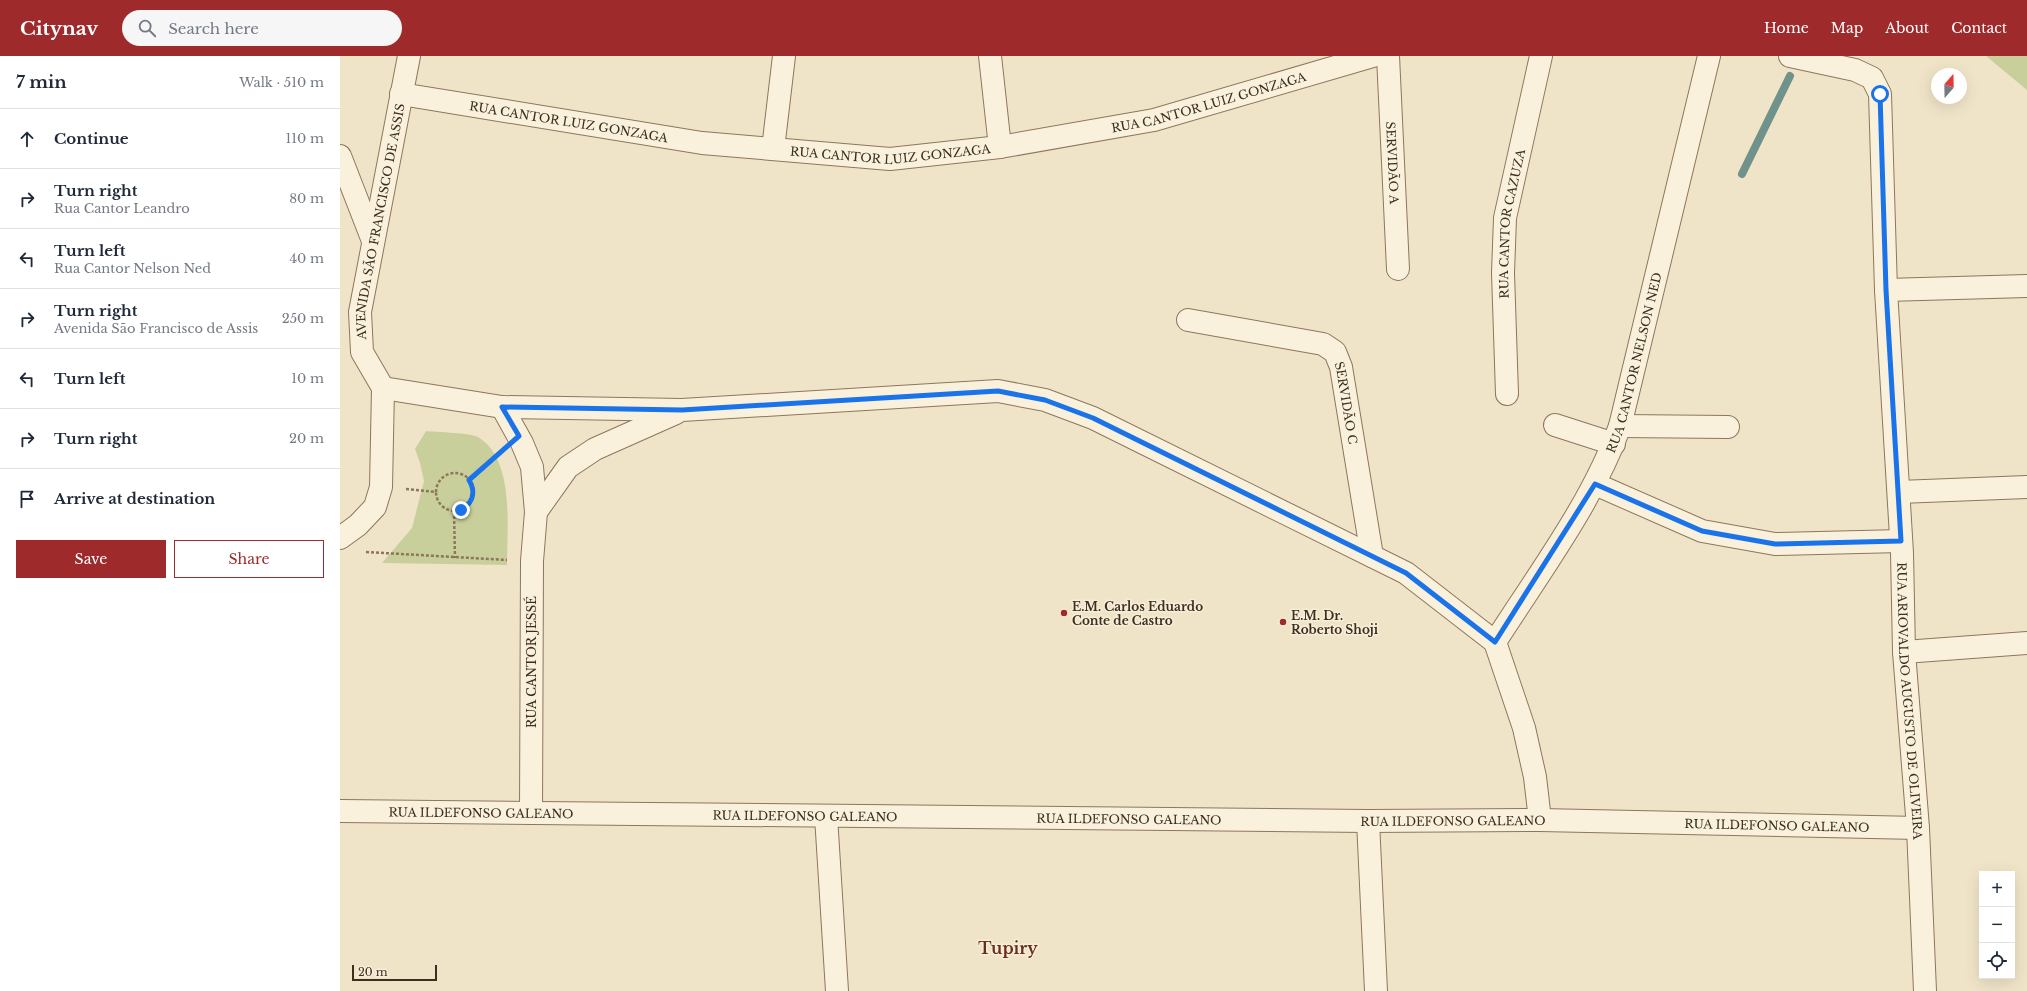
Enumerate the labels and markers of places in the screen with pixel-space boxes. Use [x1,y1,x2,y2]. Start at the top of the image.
place label: E.M. Carlos Eduardo Conte de Castro [1072,599,1203,628]
marker: E.M. Carlos Eduardo Conte de Castro [1059,608,1069,618]
place label: E.M. Dr. Roberto Shoji [1291,608,1379,637]
marker: E.M. Dr. Roberto Shoji [1278,617,1288,627]

